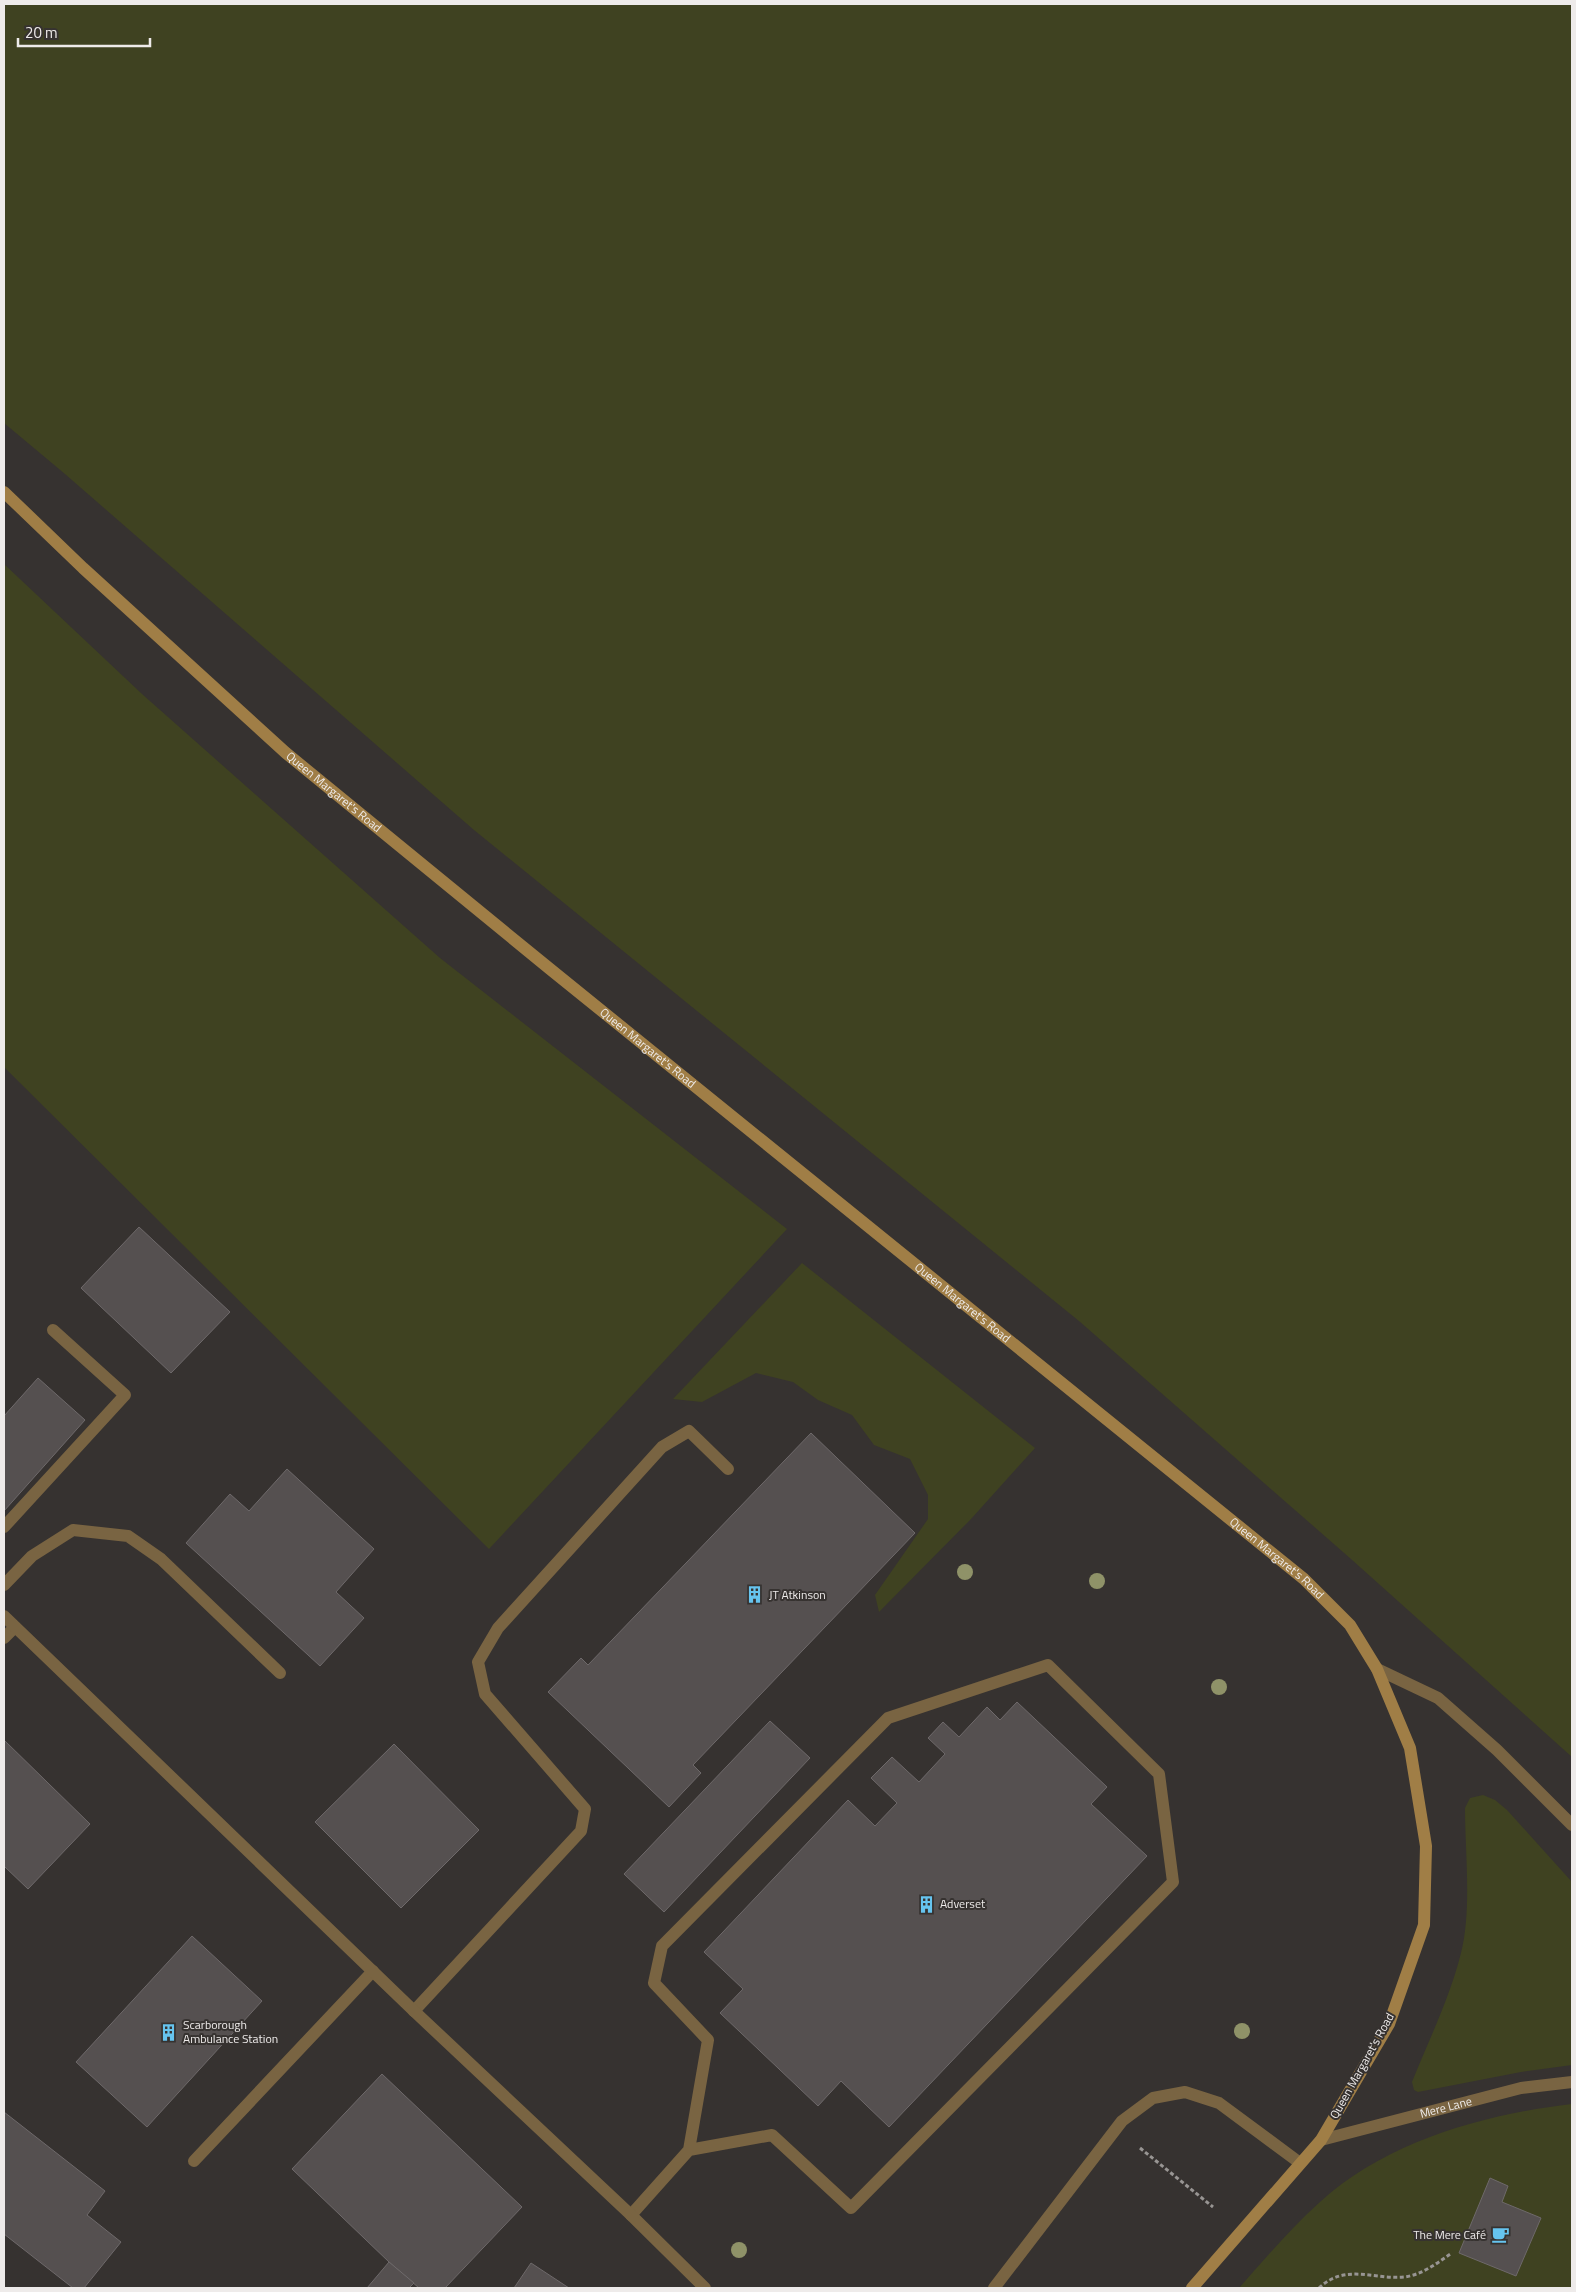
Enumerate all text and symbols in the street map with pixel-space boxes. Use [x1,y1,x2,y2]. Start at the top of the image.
scale bar [18,15,150,47]
text: 20 m [25,21,58,44]
street label: Queen Margaret's Road [282,747,386,837]
street label: Queen Margaret's Road [596,1003,700,1092]
street label: Queen Margaret's Road [911,1258,1015,1347]
street label: Queen Margaret's Road [1226,1512,1329,1603]
building icon: JT Atkinson [745,1585,765,1605]
place label: JT Atkinson [769,1585,826,1604]
building icon: Adverset [916,1894,936,1914]
place label: Adverset [940,1894,986,1913]
street label: Queen Margaret's Road [1324,2009,1399,2122]
place label: Scarborough Ambulance Station [183,2015,278,2048]
building icon: Scarborough Ambulance Station [159,2022,179,2042]
street label: Mere Lane [1418,2091,1474,2123]
place label: The Mere Café [1413,2225,1486,2244]
cafe icon: The Mere Café [1490,2225,1510,2245]

